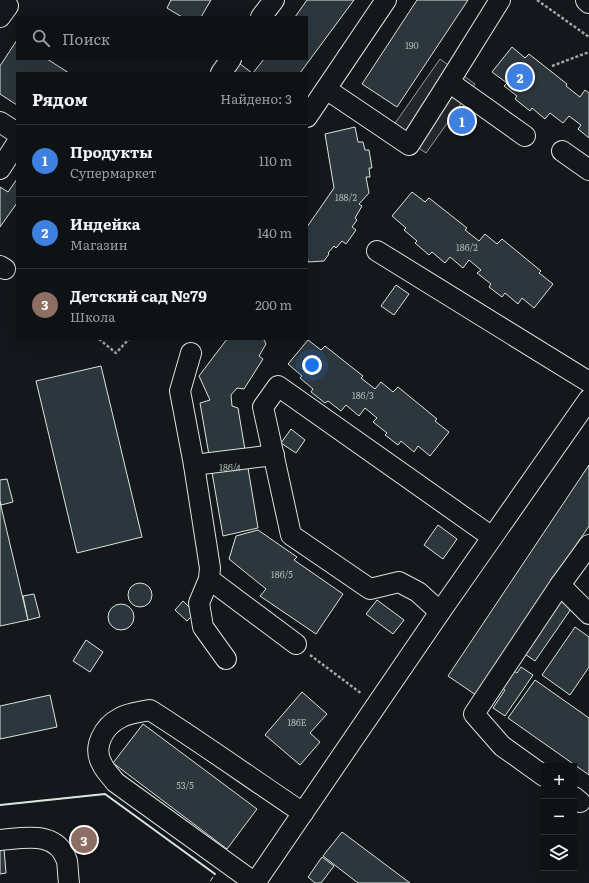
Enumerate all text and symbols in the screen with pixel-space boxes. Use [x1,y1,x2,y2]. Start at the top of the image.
search box [16,16,308,60]
icon: search [30,27,52,49]
text: Поиск [62,27,110,50]
house number: 190 [405,38,419,52]
pin: 2 [507,62,533,92]
text: Рядом [32,86,88,111]
text: Найдено: 3 [220,89,292,108]
pin: 1 [449,106,475,136]
text: Продукты [70,140,152,163]
text: 1 [42,151,48,170]
text: 110 m [259,151,292,170]
text: Супермаркет [70,163,156,182]
house number: 188/2 [335,190,357,204]
text: Индейка [70,212,140,235]
text: 2 [42,223,48,242]
text: 140 m [257,223,292,242]
text: Магазин [70,235,128,254]
house number: 186/2 [456,240,478,254]
text: Детский сад №79 [70,284,207,307]
text: 3 [41,295,49,314]
text: 200 m [255,295,292,314]
text: Школа [70,307,115,326]
your location [302,355,322,375]
house number: 186/3 [352,388,374,402]
house number: 186/4 [219,460,241,474]
house number: 186/5 [271,567,293,581]
house number: 186Е [287,715,307,729]
map controls [541,763,577,871]
button: + [541,763,577,799]
house number: 53/5 [176,778,194,792]
button: − [541,799,577,835]
pin: 3 [71,825,97,855]
button: layers [541,835,577,871]

